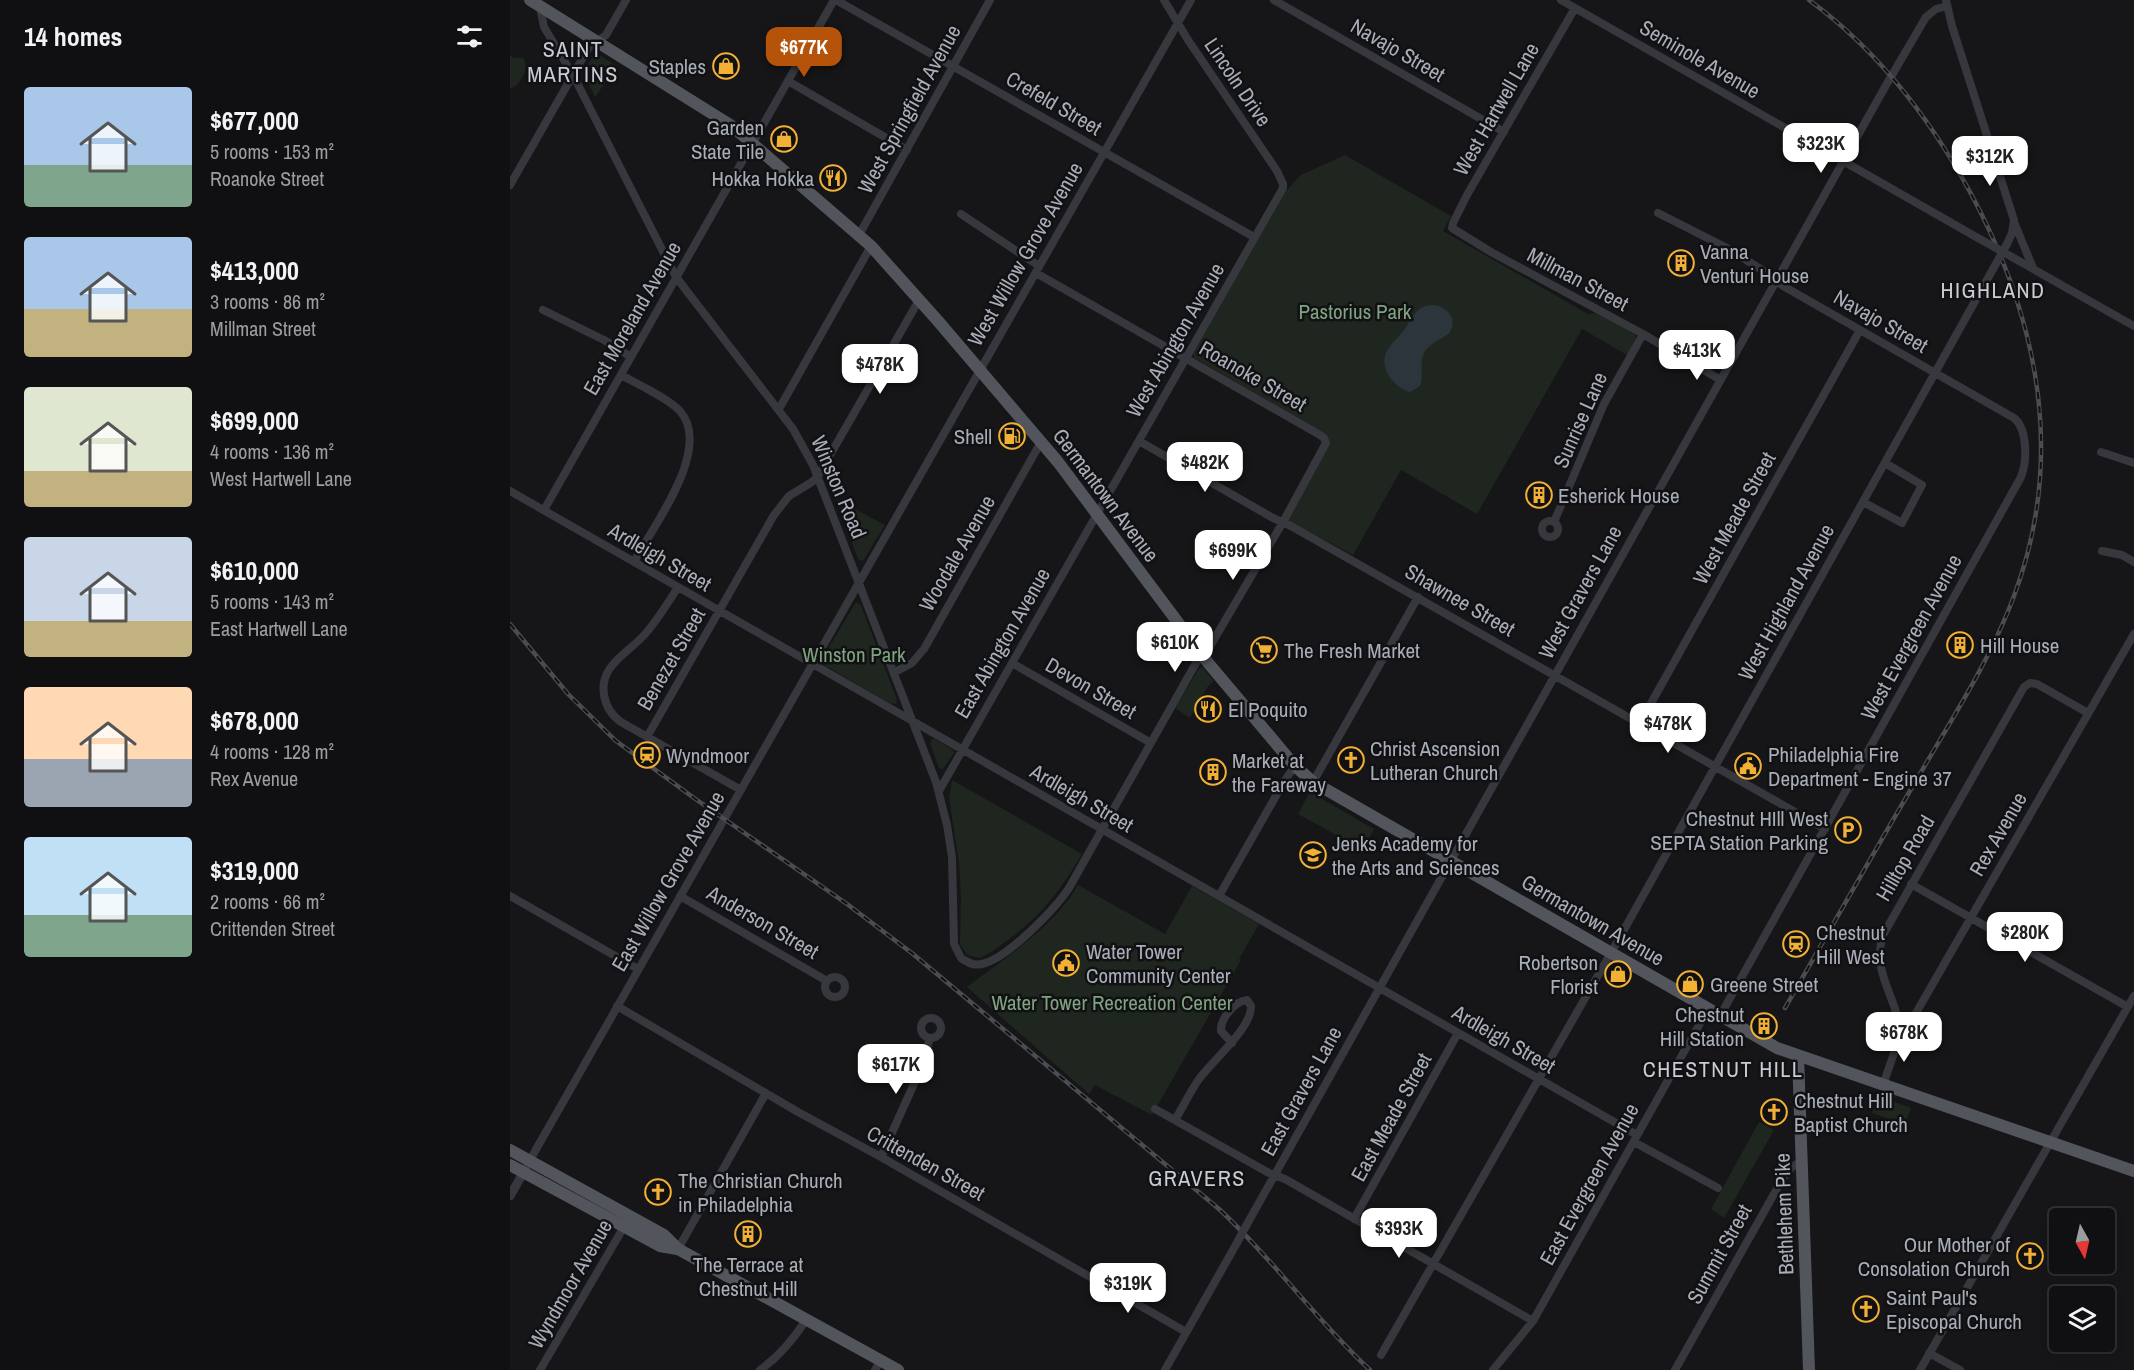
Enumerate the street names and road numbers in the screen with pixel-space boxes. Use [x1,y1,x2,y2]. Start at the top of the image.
street label: Navajo Street [1346,11,1451,89]
street label: Seminole Avenue [1634,13,1766,105]
street label: West Springfield Avenue [851,19,967,199]
street label: Lincoln Drive [1198,32,1278,132]
street label: West Hartwell Lane [1446,37,1546,181]
street label: Crefeld Street [1001,64,1107,142]
street label: West Willow Grove Avenue [960,157,1090,351]
street label: East Moreland Avenue [576,236,688,400]
street label: Millman Street [1522,240,1634,318]
street label: West Abington Avenue [1119,258,1231,422]
street label: Navajo Street [1829,282,1934,360]
street label: Roanoke Street [1194,334,1312,419]
street label: Sunrise Lane [1546,367,1614,473]
street label: Germantown Avenue [1046,422,1166,568]
street label: Winston Road [804,431,874,543]
street label: West Meade Street [1686,446,1782,589]
street label: Woodale Avenue [912,490,1002,616]
street label: Ardleigh Street [602,515,717,598]
street label: West Highland Avenue [1731,519,1841,685]
street label: West Gravers Lane [1531,520,1629,664]
street label: West Evergreen Avenue [1853,549,1969,725]
street label: Shawnee Street [1400,557,1520,643]
street label: East Abington Avenue [947,562,1057,724]
street label: Benezet Street [630,602,712,716]
street label: Devon Street [1040,650,1142,726]
street label: Ardleigh Street [1024,756,1139,839]
street label: East Willow Grove Avenue [605,786,731,976]
street label: Rex Avenue [1962,787,2034,881]
street label: Hilltop Road [1869,810,1941,906]
street label: Germantown Avenue [1516,867,1670,973]
street label: Anderson Street [701,878,824,966]
street label: Ardleigh Street [1446,997,1561,1080]
street label: East Gravers Lane [1254,1021,1348,1161]
street label: East Meade Street [1344,1047,1438,1186]
street label: East Evergreen Avenue [1533,1098,1645,1270]
street label: Crittenden Street [862,1119,991,1208]
street label: Bethlehem Pike [1767,1153,1801,1275]
street label: Summit Street [1680,1199,1758,1309]
street label: Wyndmoor Avenue [521,1214,619,1354]

